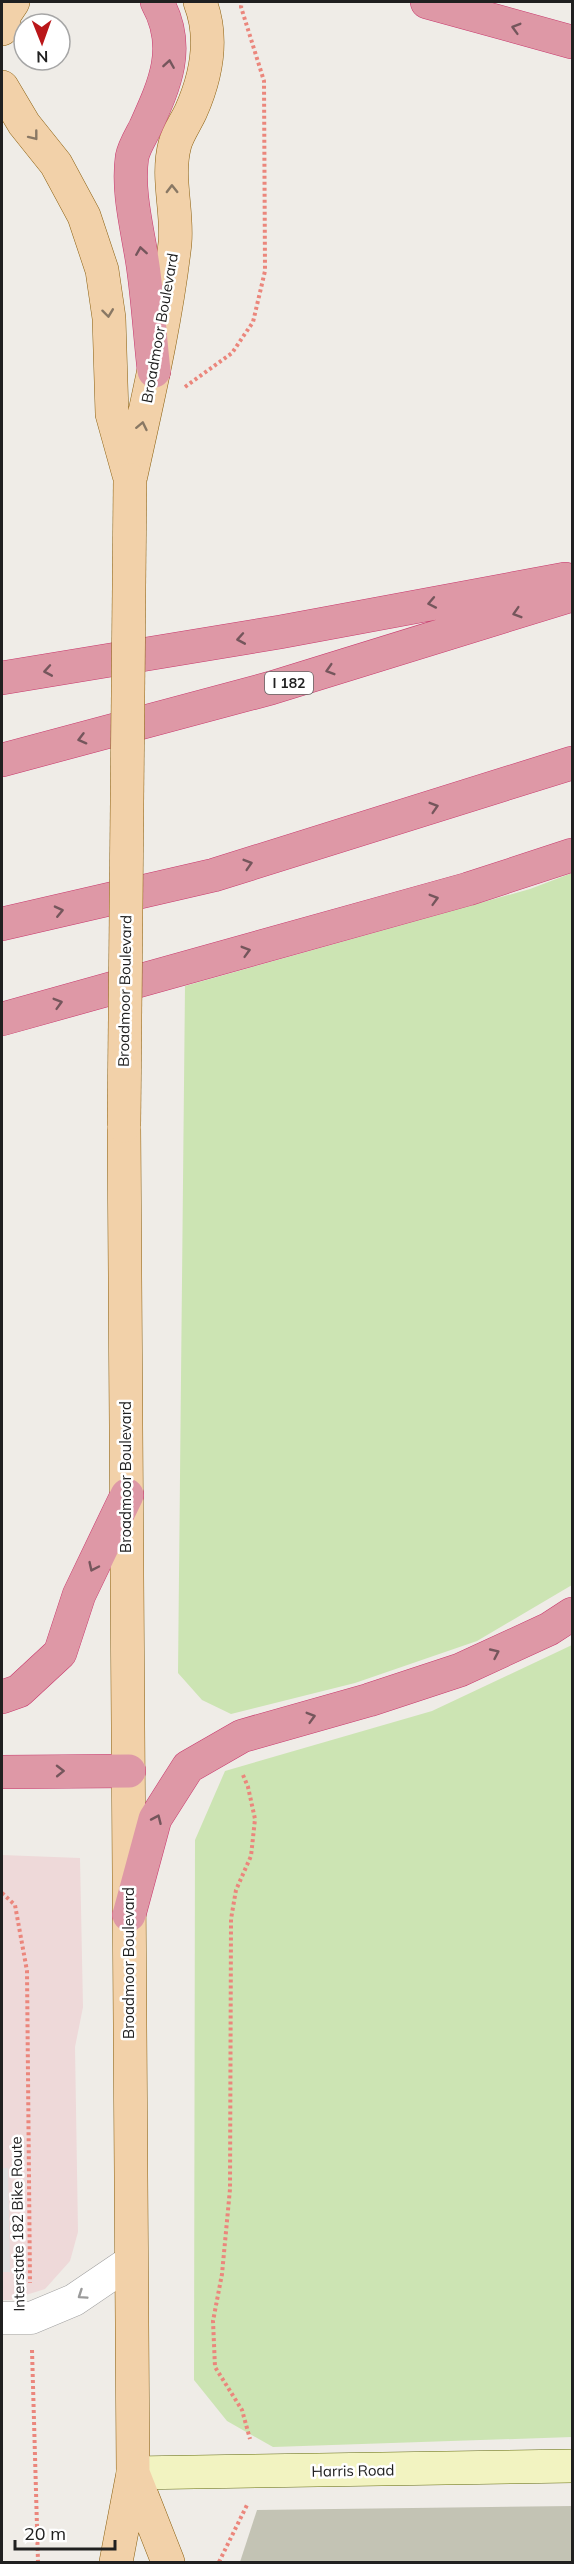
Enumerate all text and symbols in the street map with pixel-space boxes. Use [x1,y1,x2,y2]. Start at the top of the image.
north arrow [12,12,72,72]
one-way arrow [511,23,522,35]
text: N [36,47,48,67]
one-way arrow [162,59,174,68]
one-way arrow [26,129,37,140]
one-way arrow [166,184,178,193]
one-way arrow [135,246,148,256]
street label: Broadmoor Boulevard [137,251,182,404]
one-way arrow [101,308,113,317]
one-way arrow [135,421,148,431]
one-way arrow [428,596,438,609]
one-way arrow [512,605,523,618]
one-way arrow [236,632,245,644]
one-way arrow [325,663,336,675]
one-way arrow [44,664,53,676]
road number: I 182 [265,672,313,694]
one-way arrow [77,731,87,744]
one-way arrow [428,802,439,814]
one-way arrow [242,859,253,871]
one-way arrow [428,894,439,906]
one-way arrow [53,905,63,918]
street label: Broadmoor Boulevard [114,915,135,1067]
one-way arrow [240,946,251,958]
one-way arrow [52,998,63,1010]
street label: Broadmoor Boulevard [116,1401,135,1553]
one-way arrow [88,1560,100,1571]
one-way arrow [489,1649,500,1661]
one-way arrow [305,1712,316,1724]
one-way arrow [55,1765,64,1777]
one-way arrow [149,1814,161,1825]
street label: Broadmoor Boulevard [119,1887,138,2039]
street label: Interstate 182 Bike Route [6,2136,29,2312]
one-way arrow [78,2288,89,2299]
street label: Harris Road [311,2460,395,2481]
scale bar [15,2513,116,2551]
text: 20 m [24,2522,66,2545]

